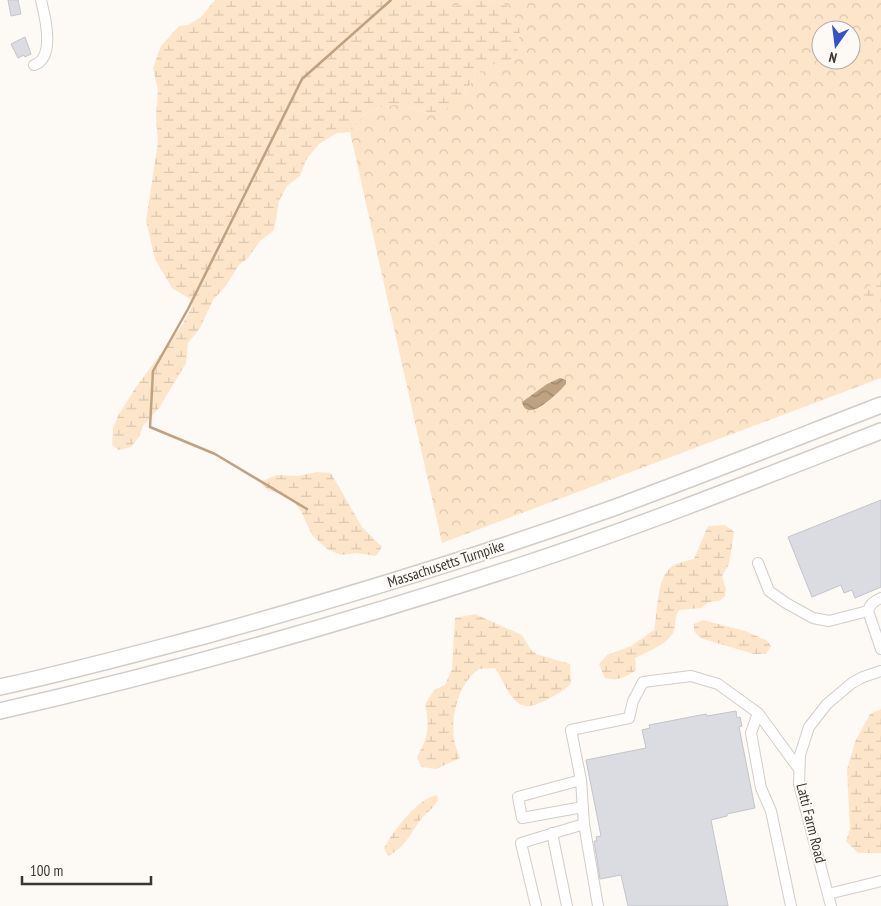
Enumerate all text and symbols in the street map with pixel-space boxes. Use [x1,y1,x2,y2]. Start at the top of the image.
north arrow [811,20,861,70]
text: N [827,48,839,67]
street label: Massachusetts Turnpike [385,536,507,591]
street label: Latti Farm Road [792,781,831,865]
scale bar [22,854,151,886]
text: 100 m [30,861,63,880]

